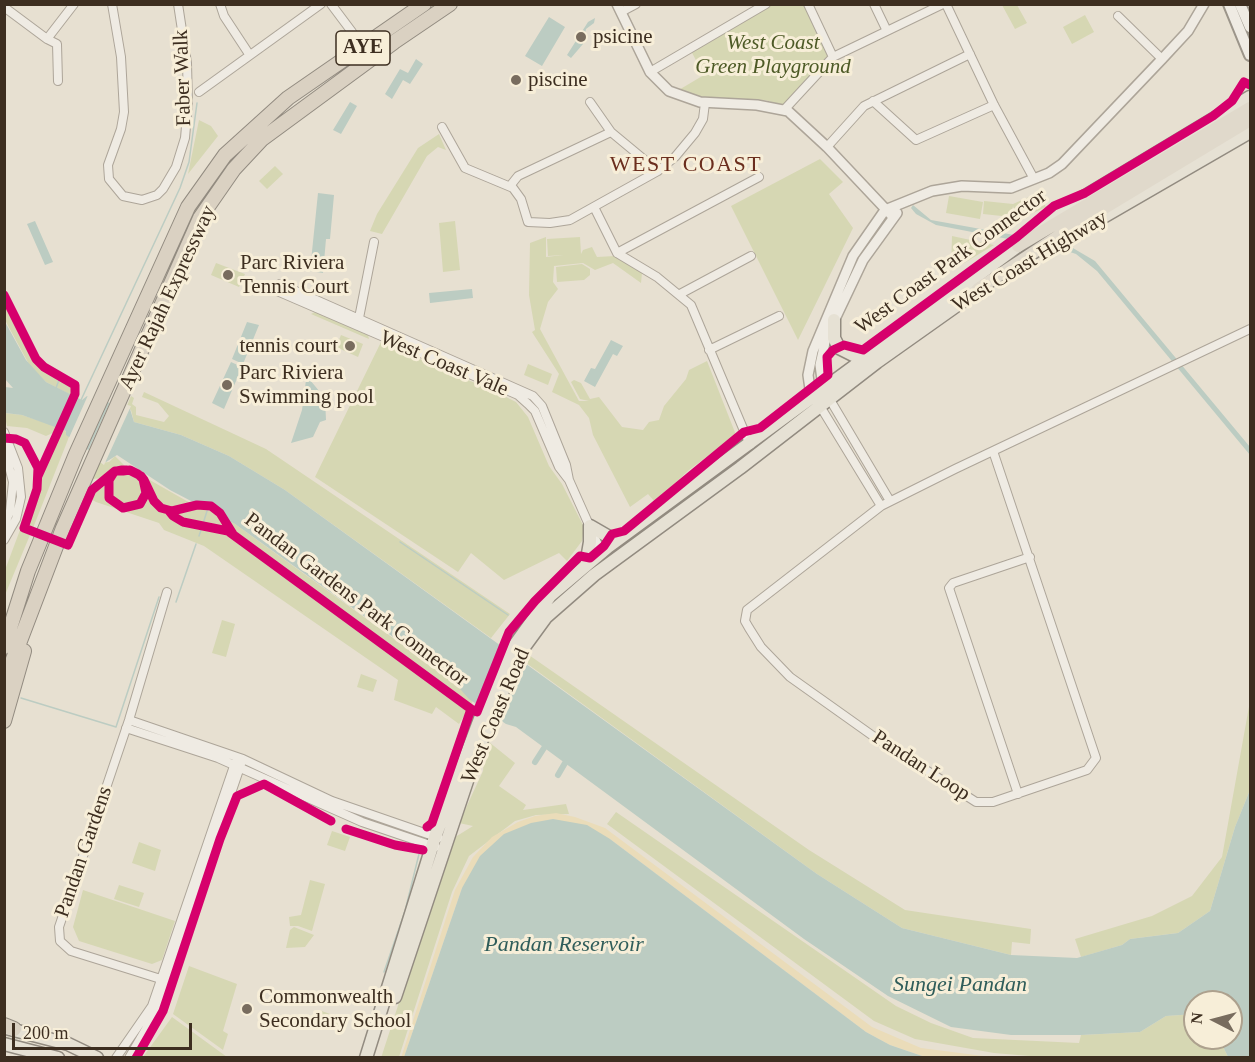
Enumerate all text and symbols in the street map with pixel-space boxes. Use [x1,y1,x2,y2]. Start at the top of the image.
place label: psicine [593,24,652,50]
street label: Faber Walk [169,29,197,127]
marker: psicine [574,30,588,44]
park label: West Coast Green Playground [695,30,851,80]
road number: AYE [336,31,390,65]
place label: piscine [528,67,587,93]
marker: piscine [509,73,523,87]
district label: WEST COAST [610,152,762,178]
street label: West Coast Park Connector [850,184,1052,340]
street label: Ayer Rajah Expressway [114,202,222,394]
street label: West Coast Highway [948,206,1112,318]
place label: Parc Riviera Tennis Court [240,250,349,300]
marker: Parc Riviera Tennis Court [221,268,235,282]
street label: West Coast Vale [376,326,512,402]
place label: tennis court [239,333,338,359]
marker: tennis court [343,339,357,353]
place label: Parc Riviera Swimming pool [239,360,374,410]
marker: Parc Riviera Swimming pool [220,378,234,392]
street label: Pandan Gardens Park Connector [239,508,473,692]
street label: West Coast Road [456,645,536,787]
street label: Pandan Loop [867,725,975,807]
street label: Pandan Gardens [50,783,118,921]
water label: Pandan Reservoir [484,932,644,958]
water label: Sungei Pandan [893,972,1027,998]
place label: Commonwealth Secondary School [259,984,411,1034]
north arrow [1183,990,1243,1050]
marker: Commonwealth Secondary School [240,1002,254,1016]
scale bar [15,1011,195,1049]
text: N [1188,1012,1206,1025]
text: 200 m [23,1023,69,1043]

